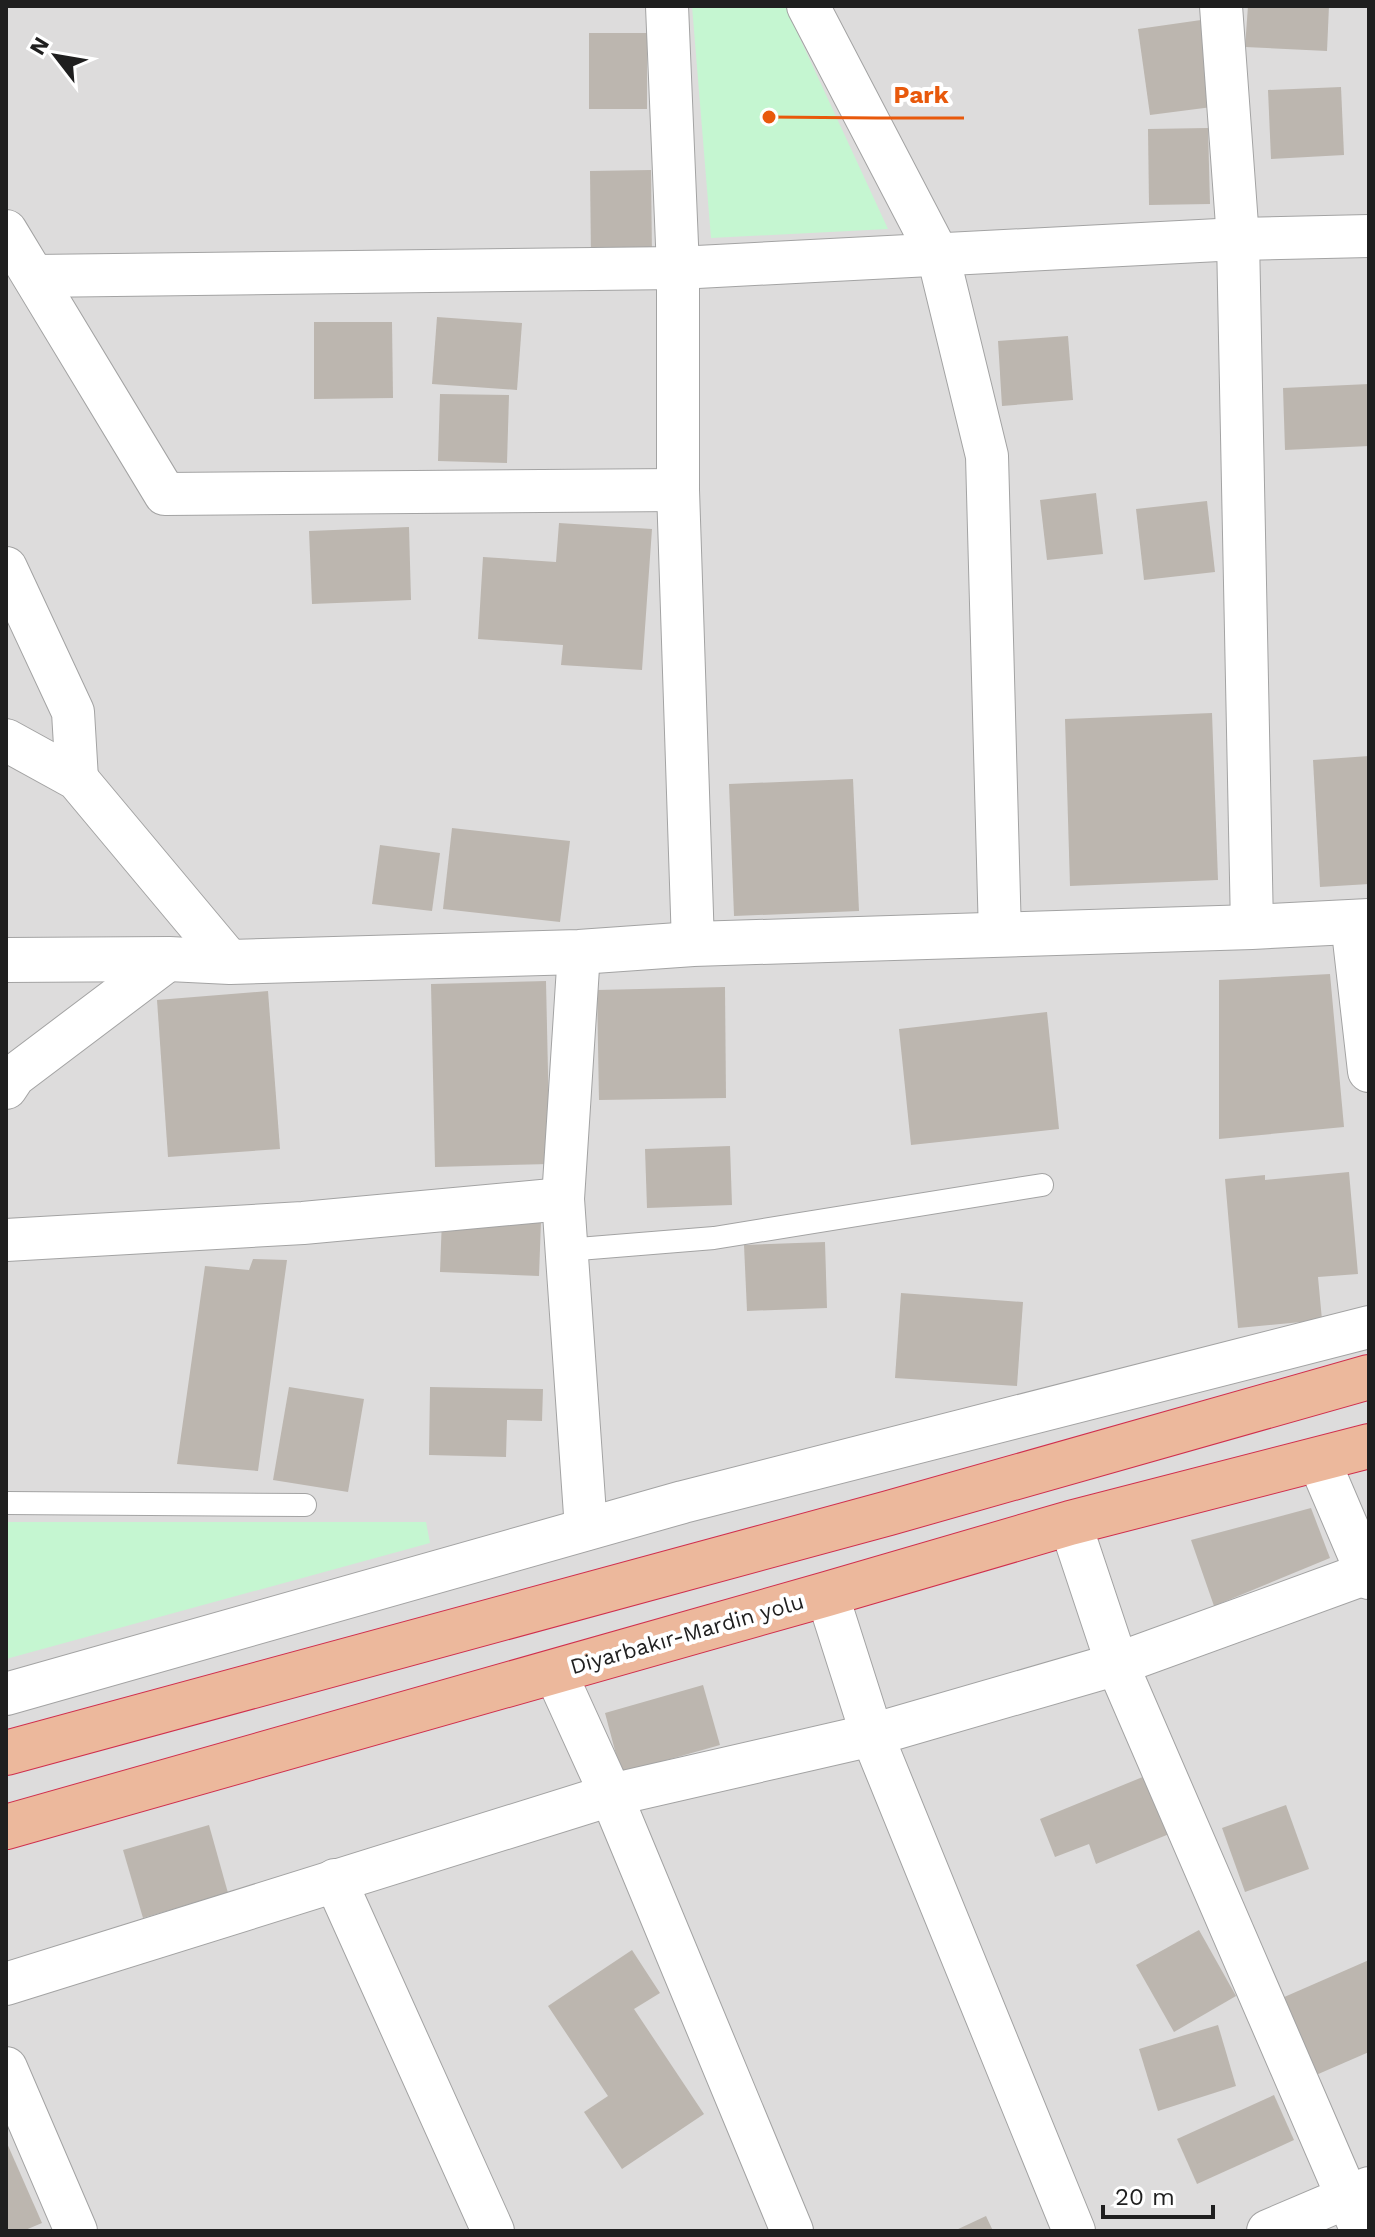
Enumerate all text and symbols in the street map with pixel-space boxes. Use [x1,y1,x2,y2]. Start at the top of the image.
north arrow [16,16,96,96]
text: N [24,33,54,59]
callout: Park [877,70,964,118]
text: Park [893,81,949,109]
street label: Diyarbakır-Mardin yolu [567,1589,807,1679]
scale bar [1103,2169,1213,2219]
text: 20 m [1115,2183,1175,2211]

